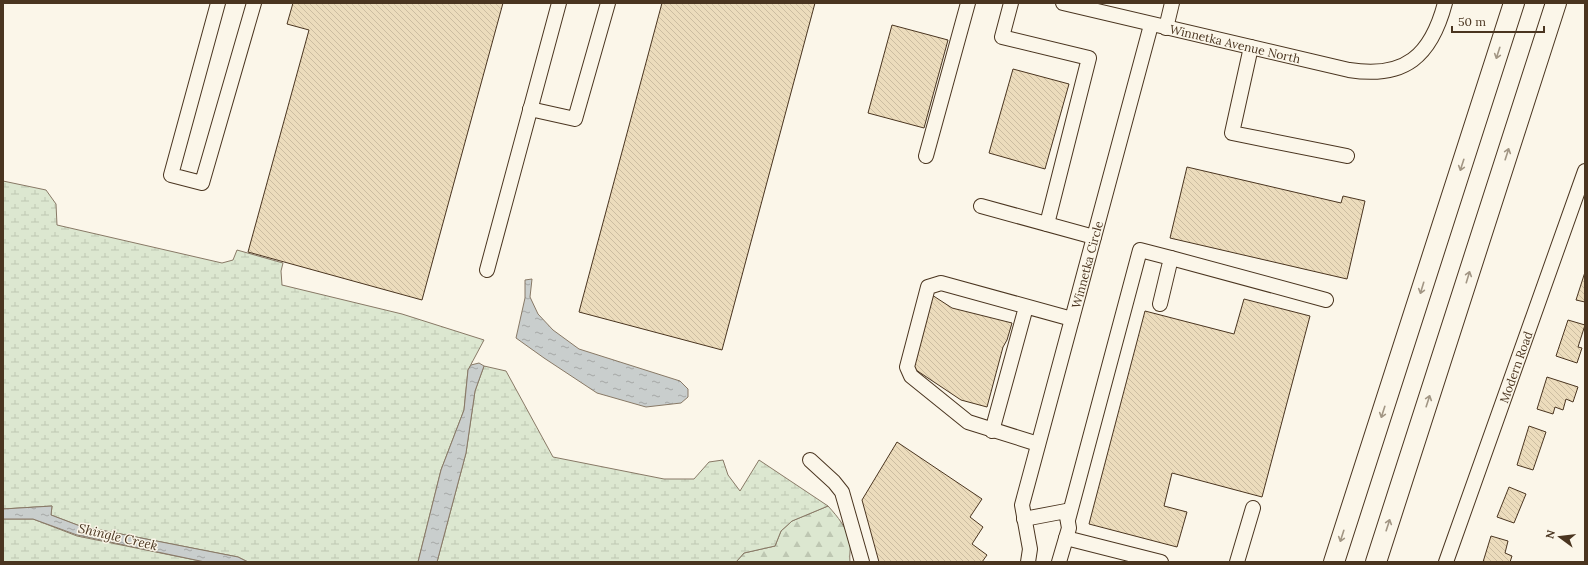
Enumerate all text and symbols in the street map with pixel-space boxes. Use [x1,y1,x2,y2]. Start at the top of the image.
scale bar [1452,8,1544,34]
text: 50 m [1458,14,1486,29]
street label: Winnetka Avenue North [1169,21,1302,66]
one-way arrow [1494,47,1501,60]
one-way arrow [1504,147,1511,160]
one-way arrow [1458,158,1465,171]
street label: Winnetka Circle [1068,219,1106,310]
one-way arrow [1464,272,1472,284]
one-way arrow [1418,282,1425,295]
street label: Modern Road [1496,329,1535,405]
one-way arrow [1425,396,1433,408]
one-way arrow [1378,406,1386,418]
north arrow [1540,517,1580,557]
one-way arrow [1385,519,1392,532]
water label: Shingle Creek [77,520,160,554]
text: N [1542,528,1558,540]
one-way arrow [1338,529,1346,541]

